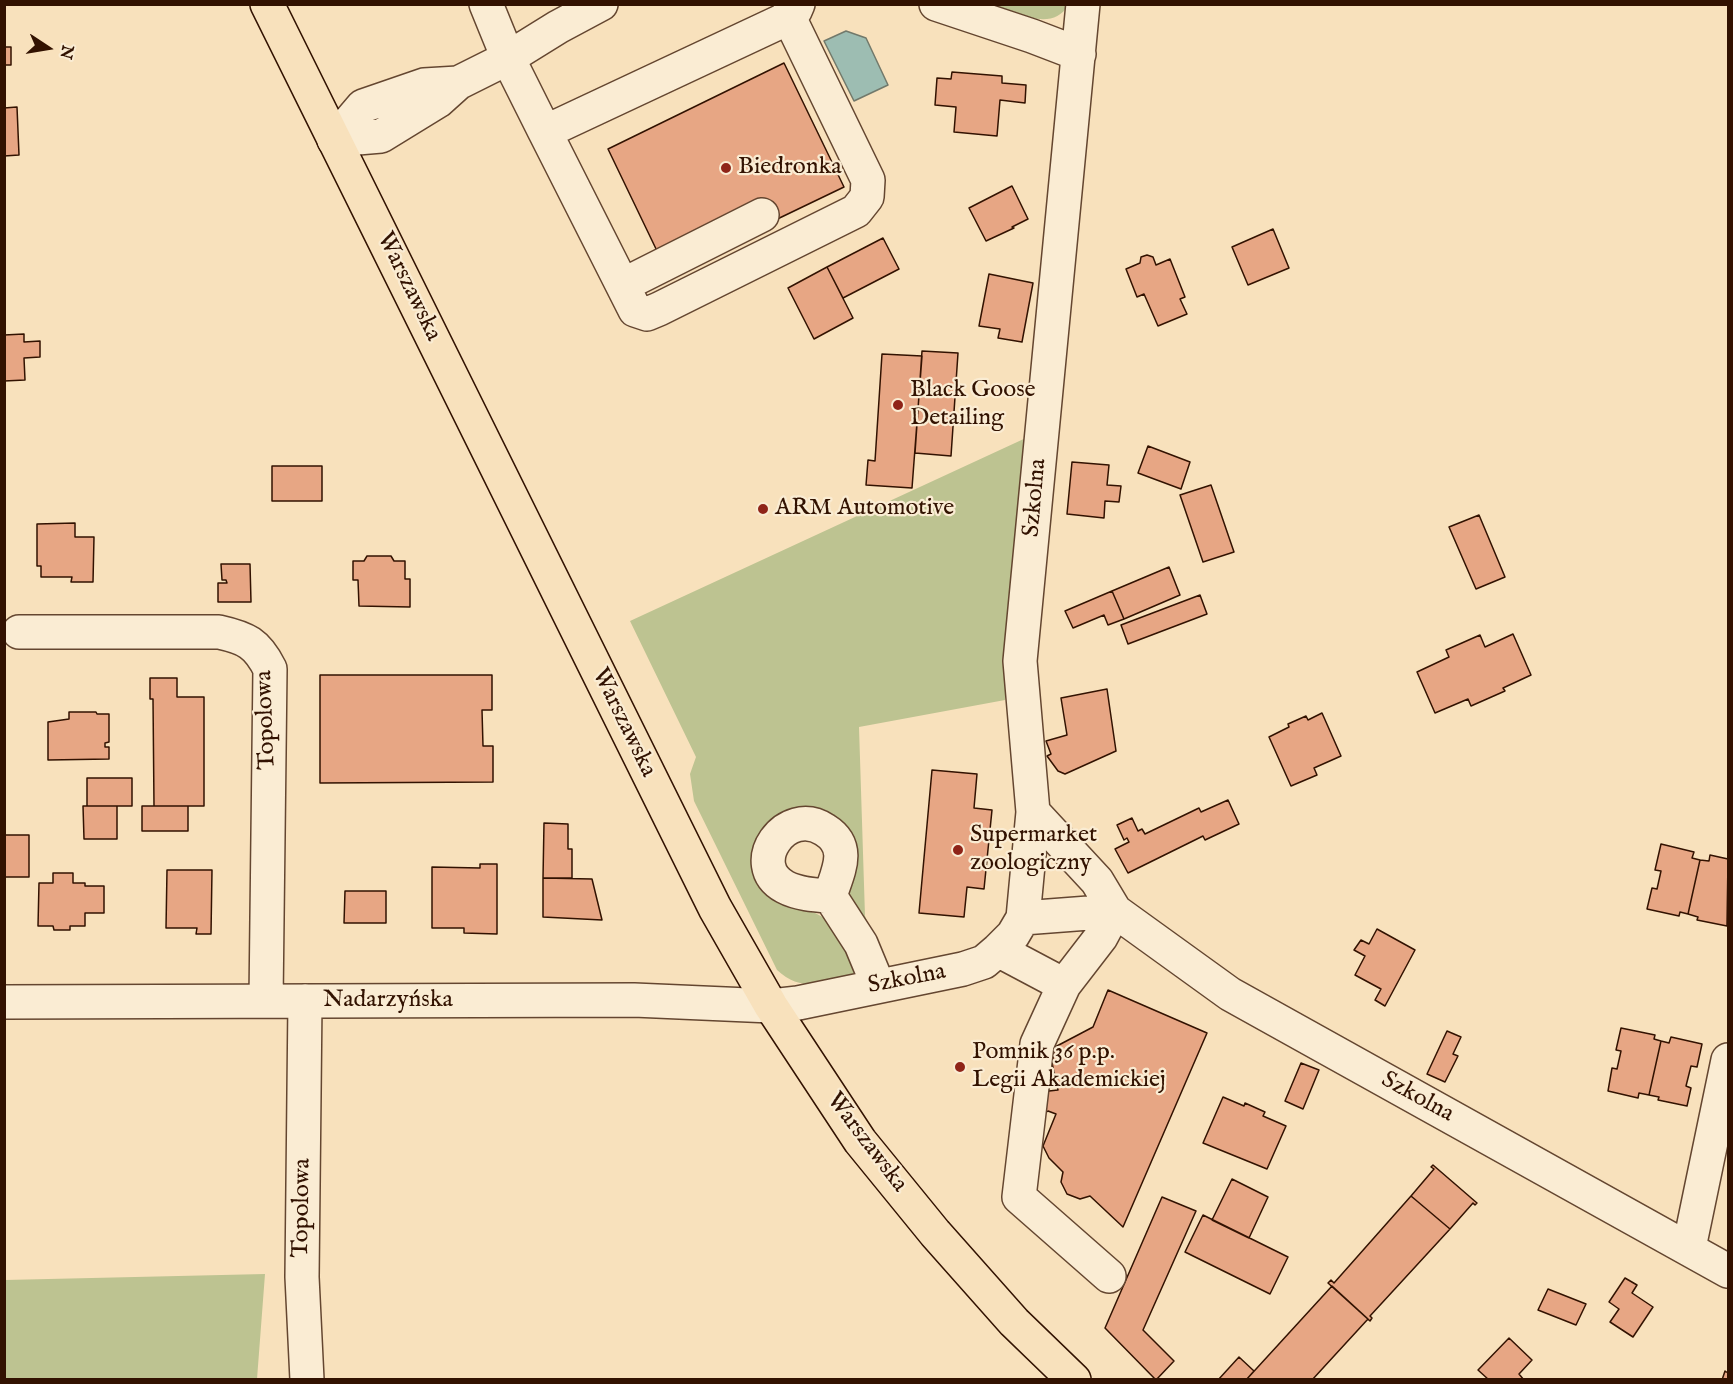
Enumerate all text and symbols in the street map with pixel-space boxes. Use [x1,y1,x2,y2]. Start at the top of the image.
north arrow [18,18,78,78]
text: N [54,43,77,61]
place label: Biedronka [738,154,842,182]
marker: Biedronka [719,161,733,175]
street label: Warszawska [369,228,447,346]
place label: Black Goose Detailing [910,377,1036,433]
marker: Black Goose Detailing [891,398,905,412]
street label: Szkolna [1018,458,1054,538]
place label: ARM Automotive [775,495,954,523]
marker: ARM Automotive [756,502,770,516]
street label: Warszawska [584,664,662,782]
street label: Topolowa [251,670,283,770]
place label: Supermarket zoologiczny [970,822,1097,878]
marker: Supermarket zoologiczny [951,843,965,857]
street label: Szkolna [866,958,948,1002]
street label: Nadarzyńska [323,987,453,1015]
place label: Pomnik 36 p.p. Legii Akademickiej [972,1039,1166,1095]
marker: Pomnik 36 p.p. Legii Akademickiej [953,1060,967,1074]
street label: Szkolna [1376,1066,1458,1130]
street label: Warszawska [819,1087,913,1199]
street label: Topolowa [288,1158,318,1258]

